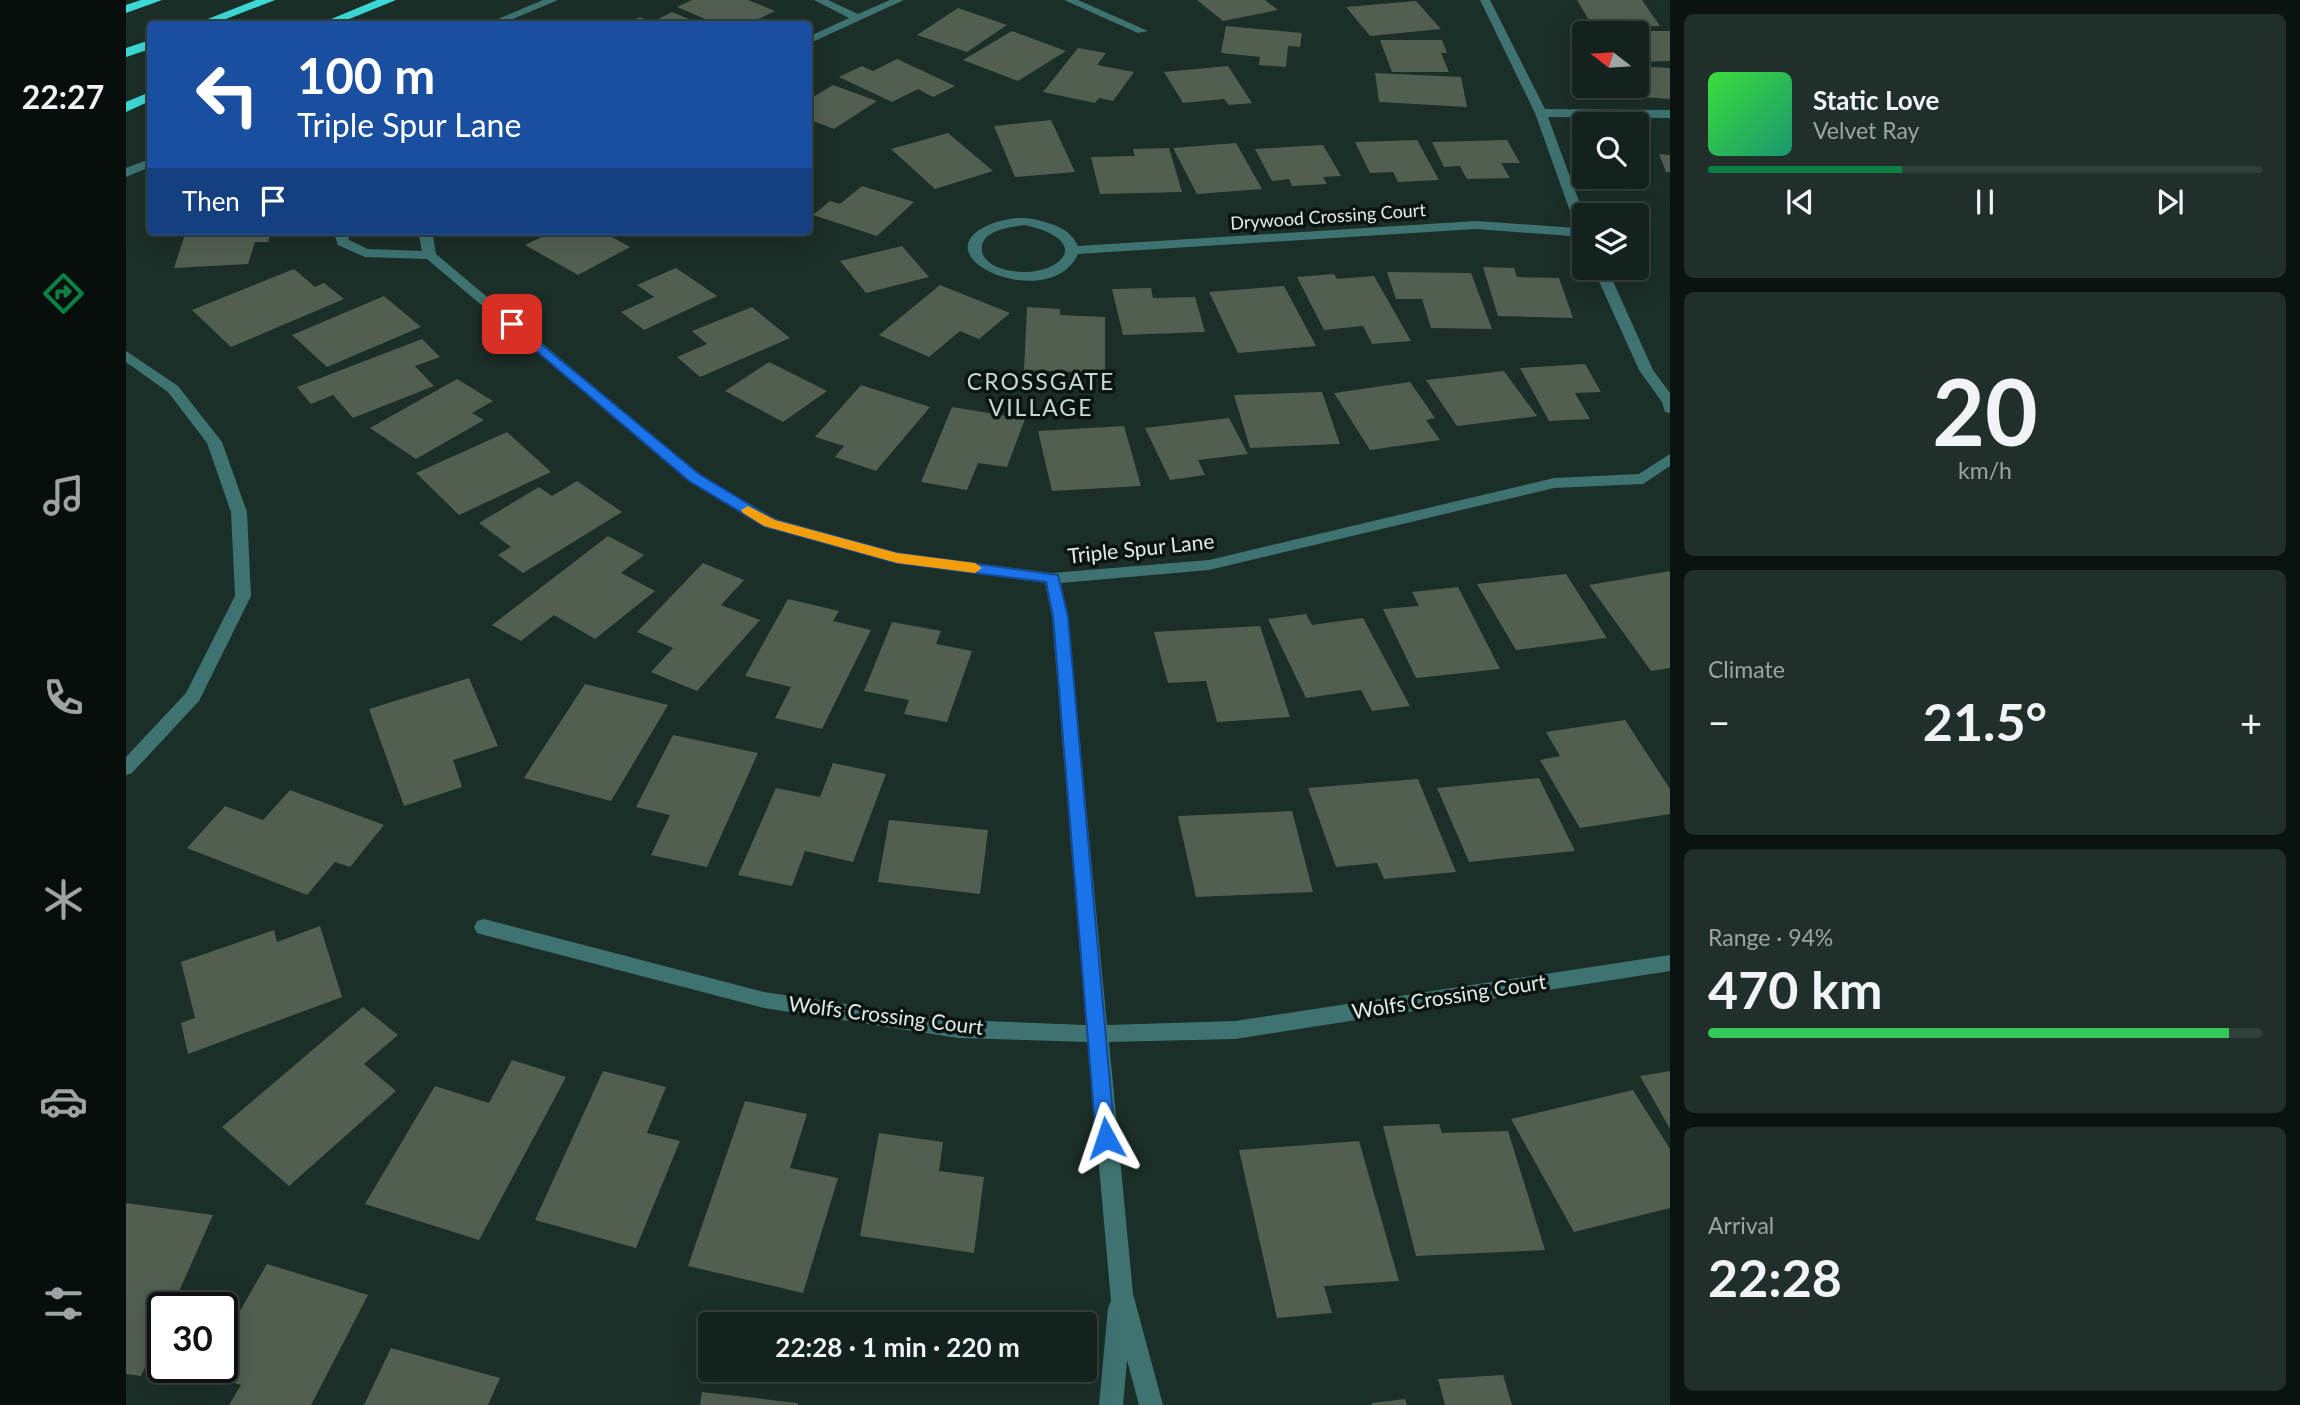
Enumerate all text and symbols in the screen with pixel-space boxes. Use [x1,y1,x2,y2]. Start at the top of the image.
north arrow [1572,21,1648,98]
map controls [1572,21,1649,280]
text: 100 m [297,46,435,104]
icon: left [182,49,273,140]
text: 22:27 [22,77,104,116]
text: Static Love [1813,84,1940,116]
text: Triple Spur Lane [297,105,521,144]
button: search [1572,112,1649,189]
text: Velvet Ray [1813,116,1919,144]
icon: arrive [254,182,292,220]
icon: previous [1781,183,1819,221]
icon: pause [1966,183,2004,221]
icon: next [2151,183,2189,221]
text: Then [182,185,240,217]
street label: Drywood Crossing Court [1229,198,1427,234]
button: layers [1572,203,1649,280]
icon: directions [39,269,88,318]
pin [482,294,542,354]
icon: arrive [493,305,531,343]
text: 20 [1932,356,2038,465]
district label: CROSSGATE VILLAGE [967,367,1115,421]
text: km/h [1958,456,2012,484]
icon: music [39,471,88,520]
street label: Triple Spur Lane [1066,527,1215,568]
text: Climate [1708,655,1785,683]
icon: phone [39,673,88,722]
text: 21.5° [1923,690,2047,752]
text: − [1708,699,1730,745]
text: + [2240,699,2262,745]
icon: climate [39,875,88,924]
text: Range · 94% [1708,923,1833,951]
text: 470 km [1708,958,1882,1020]
street label: Wolfs Crossing Court [1350,968,1548,1023]
street label: Wolfs Crossing Court [787,990,986,1039]
icon: car [39,1077,88,1126]
position arrow [1069,1101,1143,1175]
text: Arrival [1708,1211,1774,1239]
text: 22:28 [1708,1246,1842,1308]
icon: filters [39,1279,88,1328]
speed limit sign: 30 [147,1292,238,1383]
text: 22:28 · 1 min · 220 m [775,1331,1020,1363]

